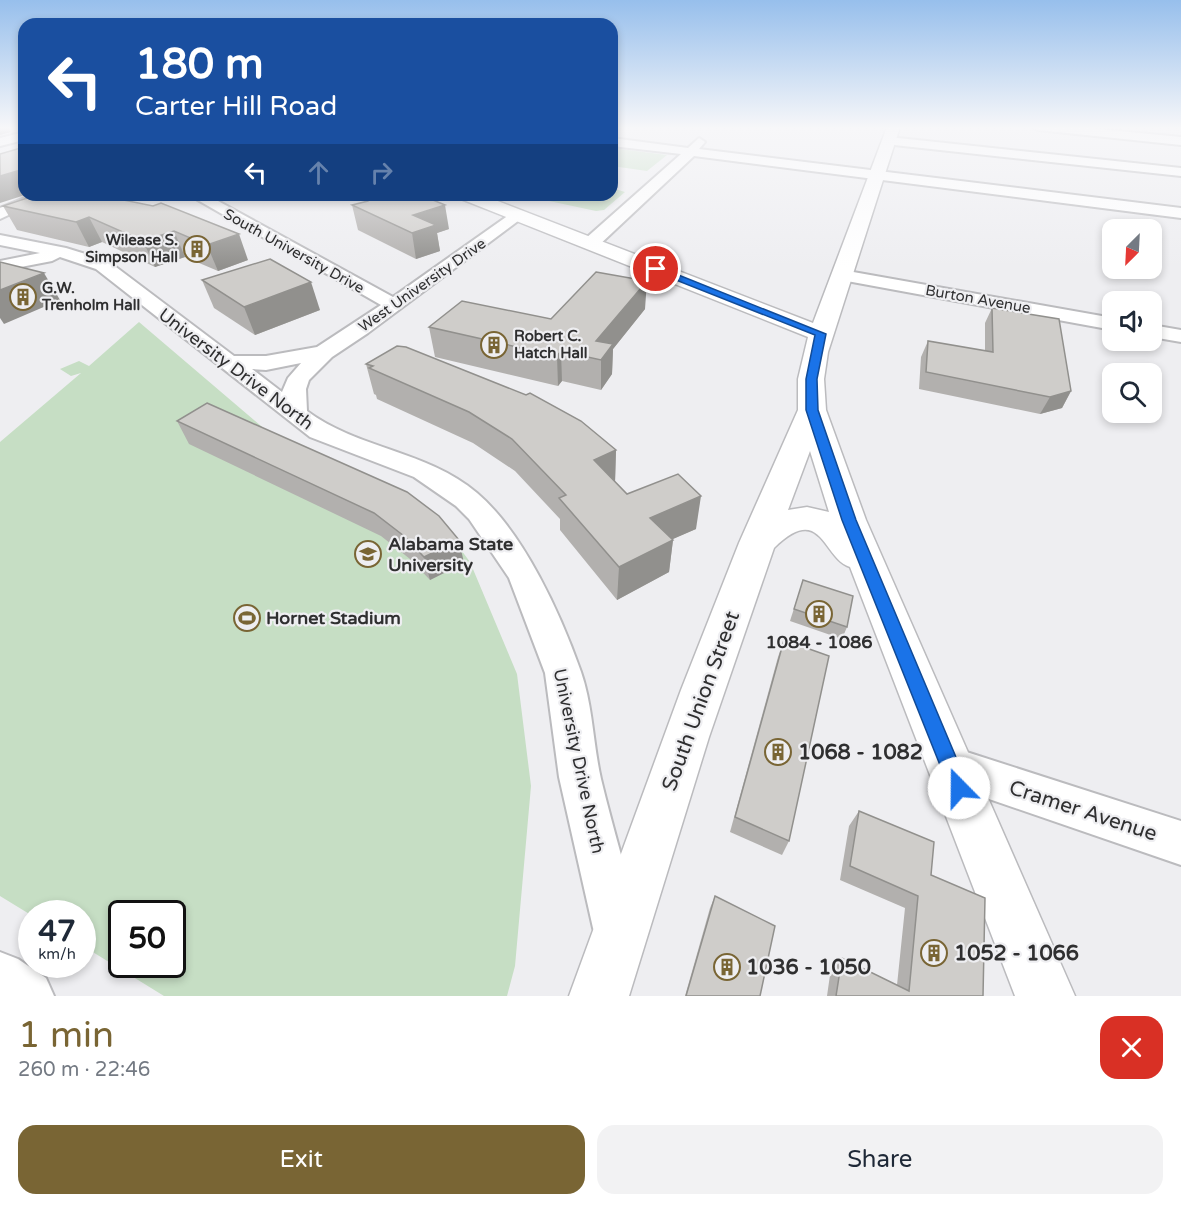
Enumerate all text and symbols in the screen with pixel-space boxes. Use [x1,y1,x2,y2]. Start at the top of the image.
text: 180 m [135,39,264,90]
icon: left [36,42,114,120]
text: Carter Hill Road [135,90,337,123]
icon: left [239,156,272,189]
icon: ahead [302,156,335,189]
icon: right [365,156,398,189]
street label: South University Drive [221,205,367,297]
north arrow [1102,219,1162,279]
map controls [1102,219,1162,423]
place label: Wilease S. Simpson Hall [85,231,178,267]
building icon: Wilease S. Simpson Hall [182,234,212,264]
street label: West University Drive [355,234,489,336]
pin [630,243,681,294]
icon: arrive [639,252,672,285]
place label: G.W. Trenholm Hall [41,279,140,314]
street label: Burton Avenue [924,281,1032,317]
building icon: G.W. Trenholm Hall [8,282,38,312]
button: sound [1102,291,1162,351]
street label: University Drive North [154,304,318,434]
place label: Robert C. Hatch Hall [514,327,587,362]
building icon: Robert C. Hatch Hall [479,330,509,360]
button: search [1102,363,1162,423]
place label: Alabama State University [388,533,513,576]
school or university icon: Alabama State University [353,539,383,569]
building icon: 1084 - 1086 [804,599,834,629]
sports icon: Hornet Stadium [232,603,262,633]
place label: Hornet Stadium [266,607,401,629]
street label: South Union Street [657,608,745,794]
place label: 1084 - 1086 [765,631,873,653]
street label: University Drive North [549,667,609,855]
building icon: 1068 - 1082 [763,737,793,767]
place label: 1068 - 1082 [798,740,923,765]
position arrow [927,756,991,820]
street label: Cramer Avenue [1006,775,1160,847]
speed limit sign: 50 [108,900,186,978]
text: 47 [38,913,76,950]
building icon: 1052 - 1066 [919,938,949,968]
place label: 1052 - 1066 [954,941,1079,966]
text: km/h [38,945,76,963]
building icon: 1036 - 1050 [712,952,742,982]
place label: 1036 - 1050 [746,955,871,980]
text: 1 min [18,1014,114,1057]
button: close [1100,1016,1163,1079]
text: 260 m · 22:46 [18,1058,150,1082]
button: Exit [18,1125,585,1194]
button: Share [597,1125,1163,1194]

